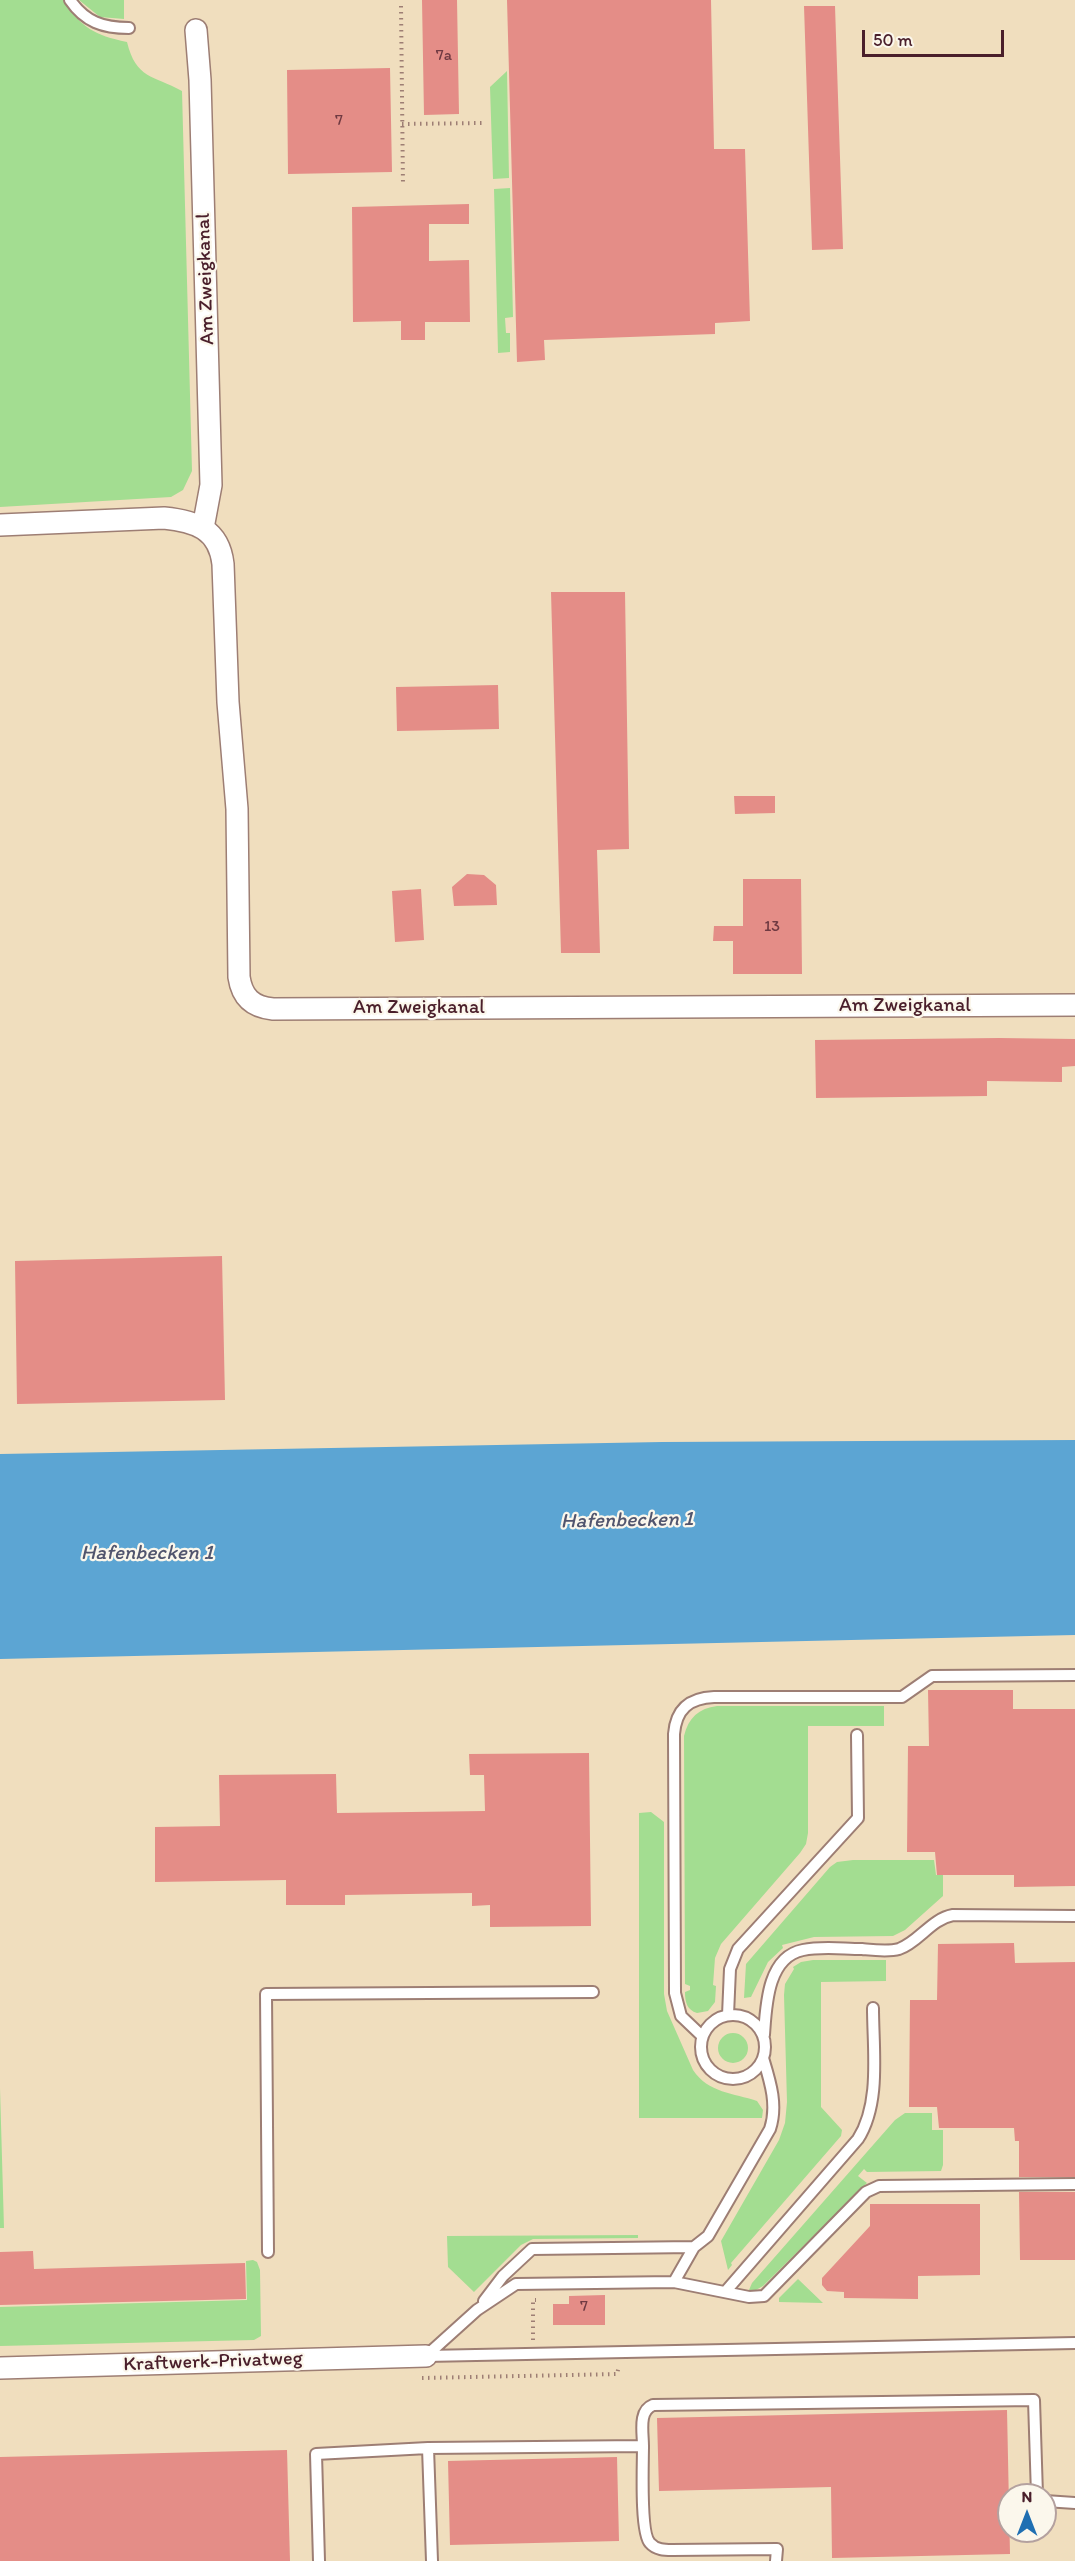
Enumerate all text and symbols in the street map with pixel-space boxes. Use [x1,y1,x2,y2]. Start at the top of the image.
scale bar [865,18,1008,56]
text: 50 m [873,29,913,51]
house number: 7a [436,46,452,66]
house number: 7 [335,111,343,131]
street label: Am Zweigkanal [192,213,220,345]
house number: 13 [764,917,780,937]
street label: Am Zweigkanal [839,994,971,1018]
street label: Am Zweigkanal [353,996,485,1020]
water label: Hafenbecken 1 [561,1507,693,1535]
water label: Hafenbecken 1 [81,1541,213,1567]
house number: 7 [580,2297,588,2317]
street label: Kraftwerk-Privatweg [123,2347,303,2377]
north arrow [997,2483,1057,2543]
text: N [1022,2487,1032,2506]

